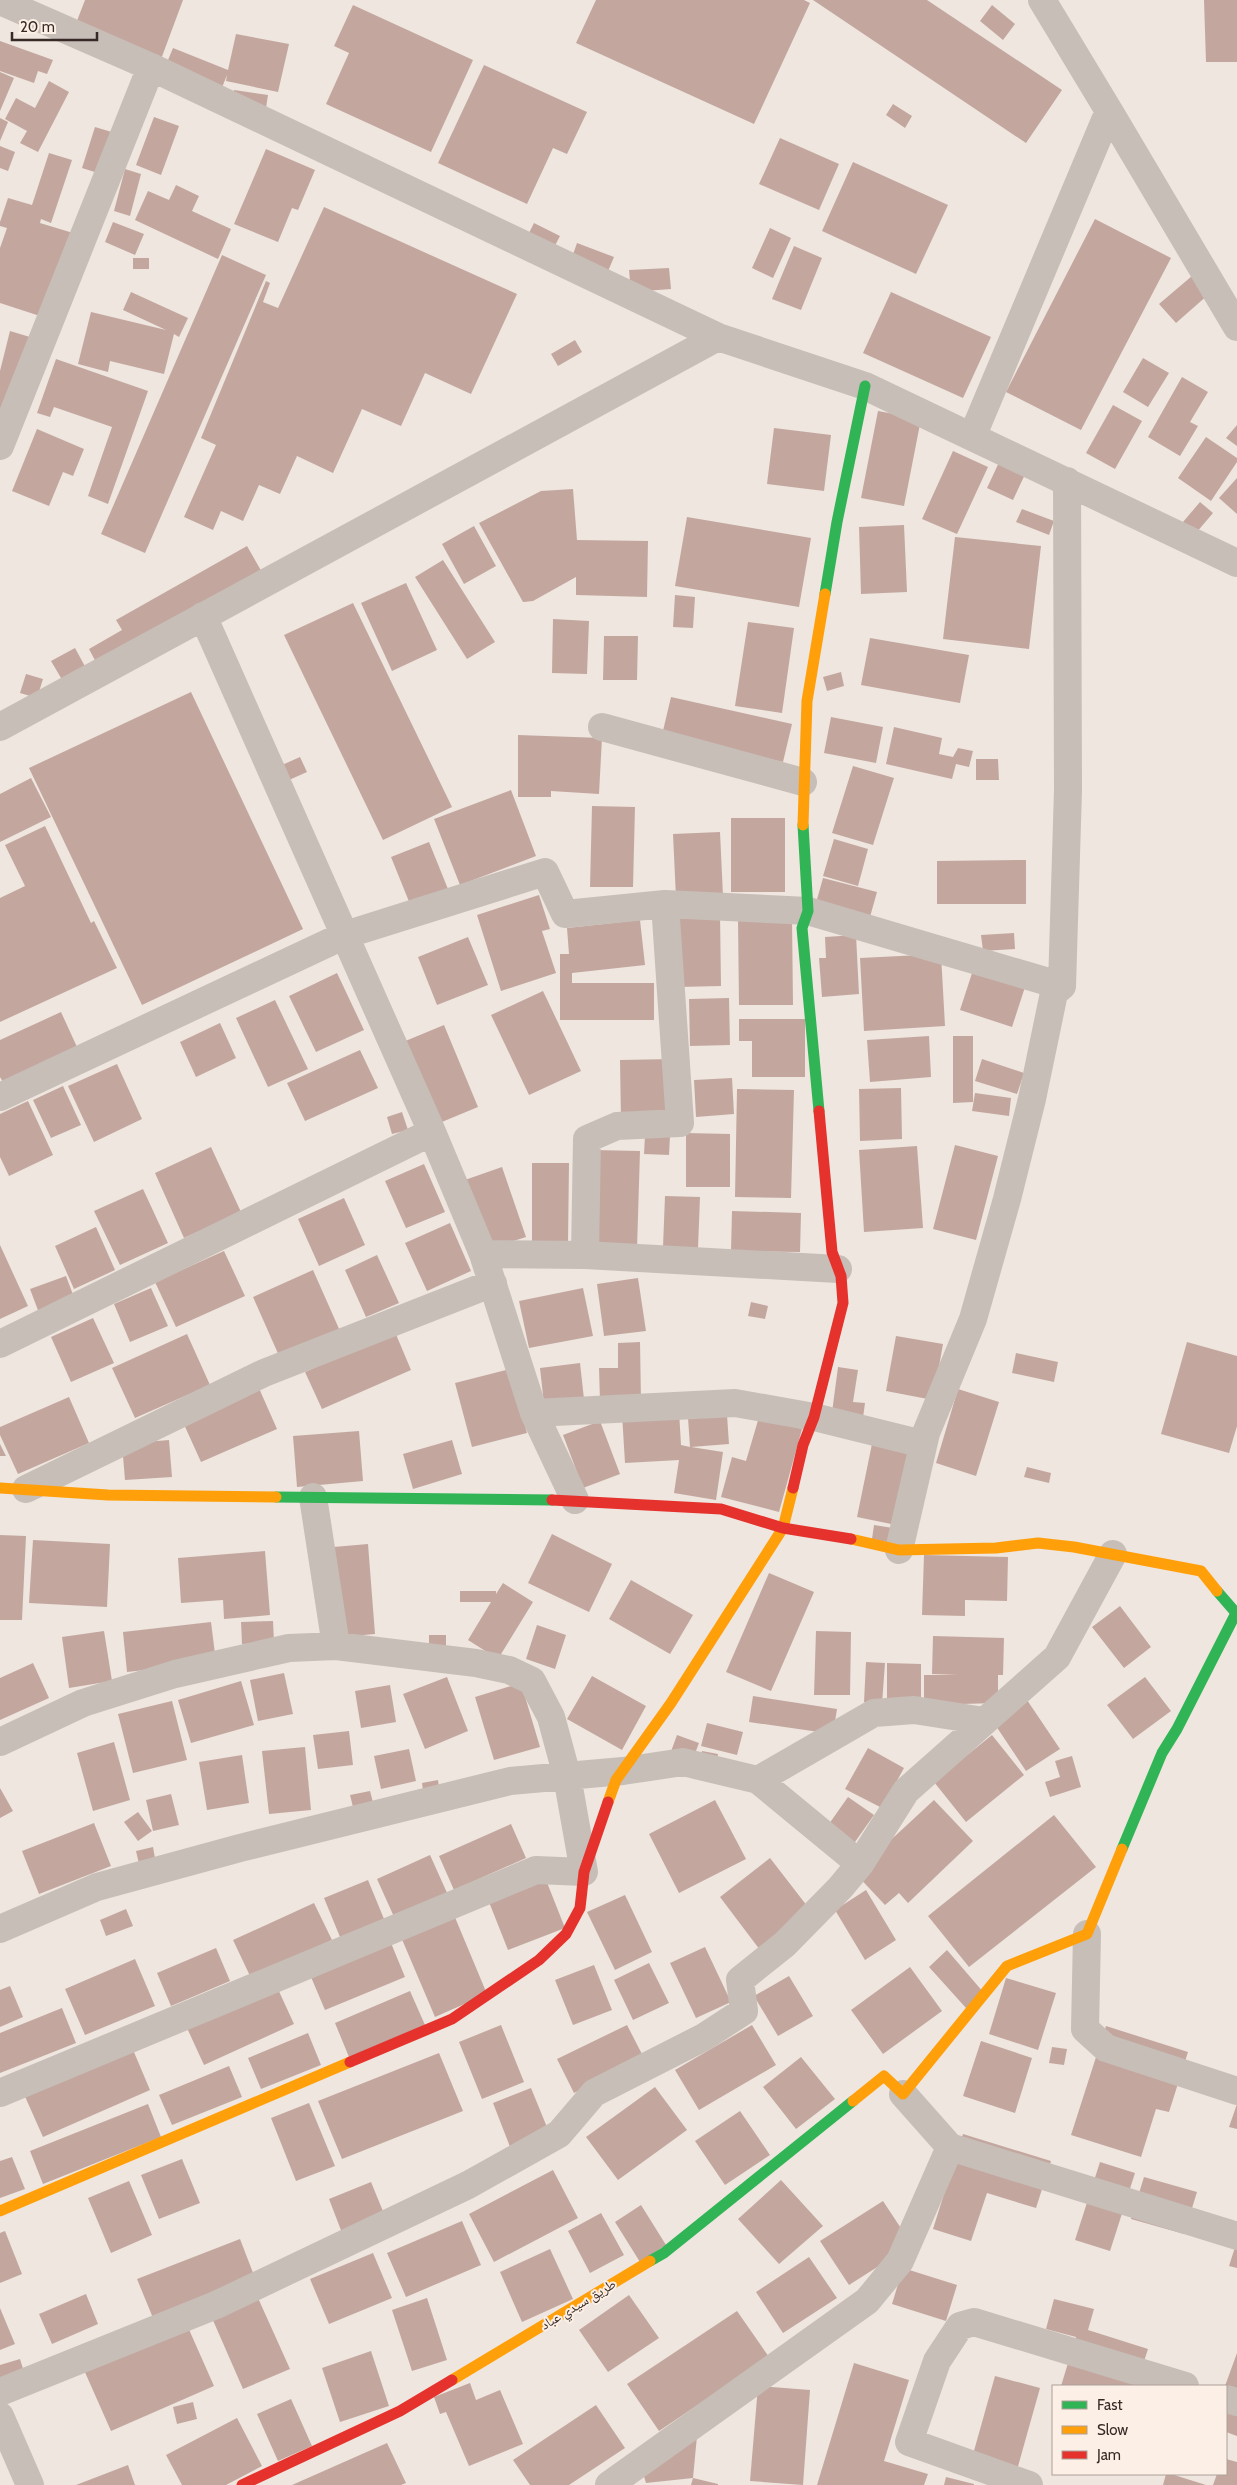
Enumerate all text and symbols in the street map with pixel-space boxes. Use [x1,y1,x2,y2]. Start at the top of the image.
scale bar [12,10,98,42]
text: 20 m [20,18,55,36]
street label: طريق سيدي عباد [537,2274,620,2336]
legend [1052,2385,1227,2475]
text: Fast [1097,2396,1122,2414]
text: Slow [1097,2421,1128,2439]
text: Jam [1096,2446,1121,2464]

